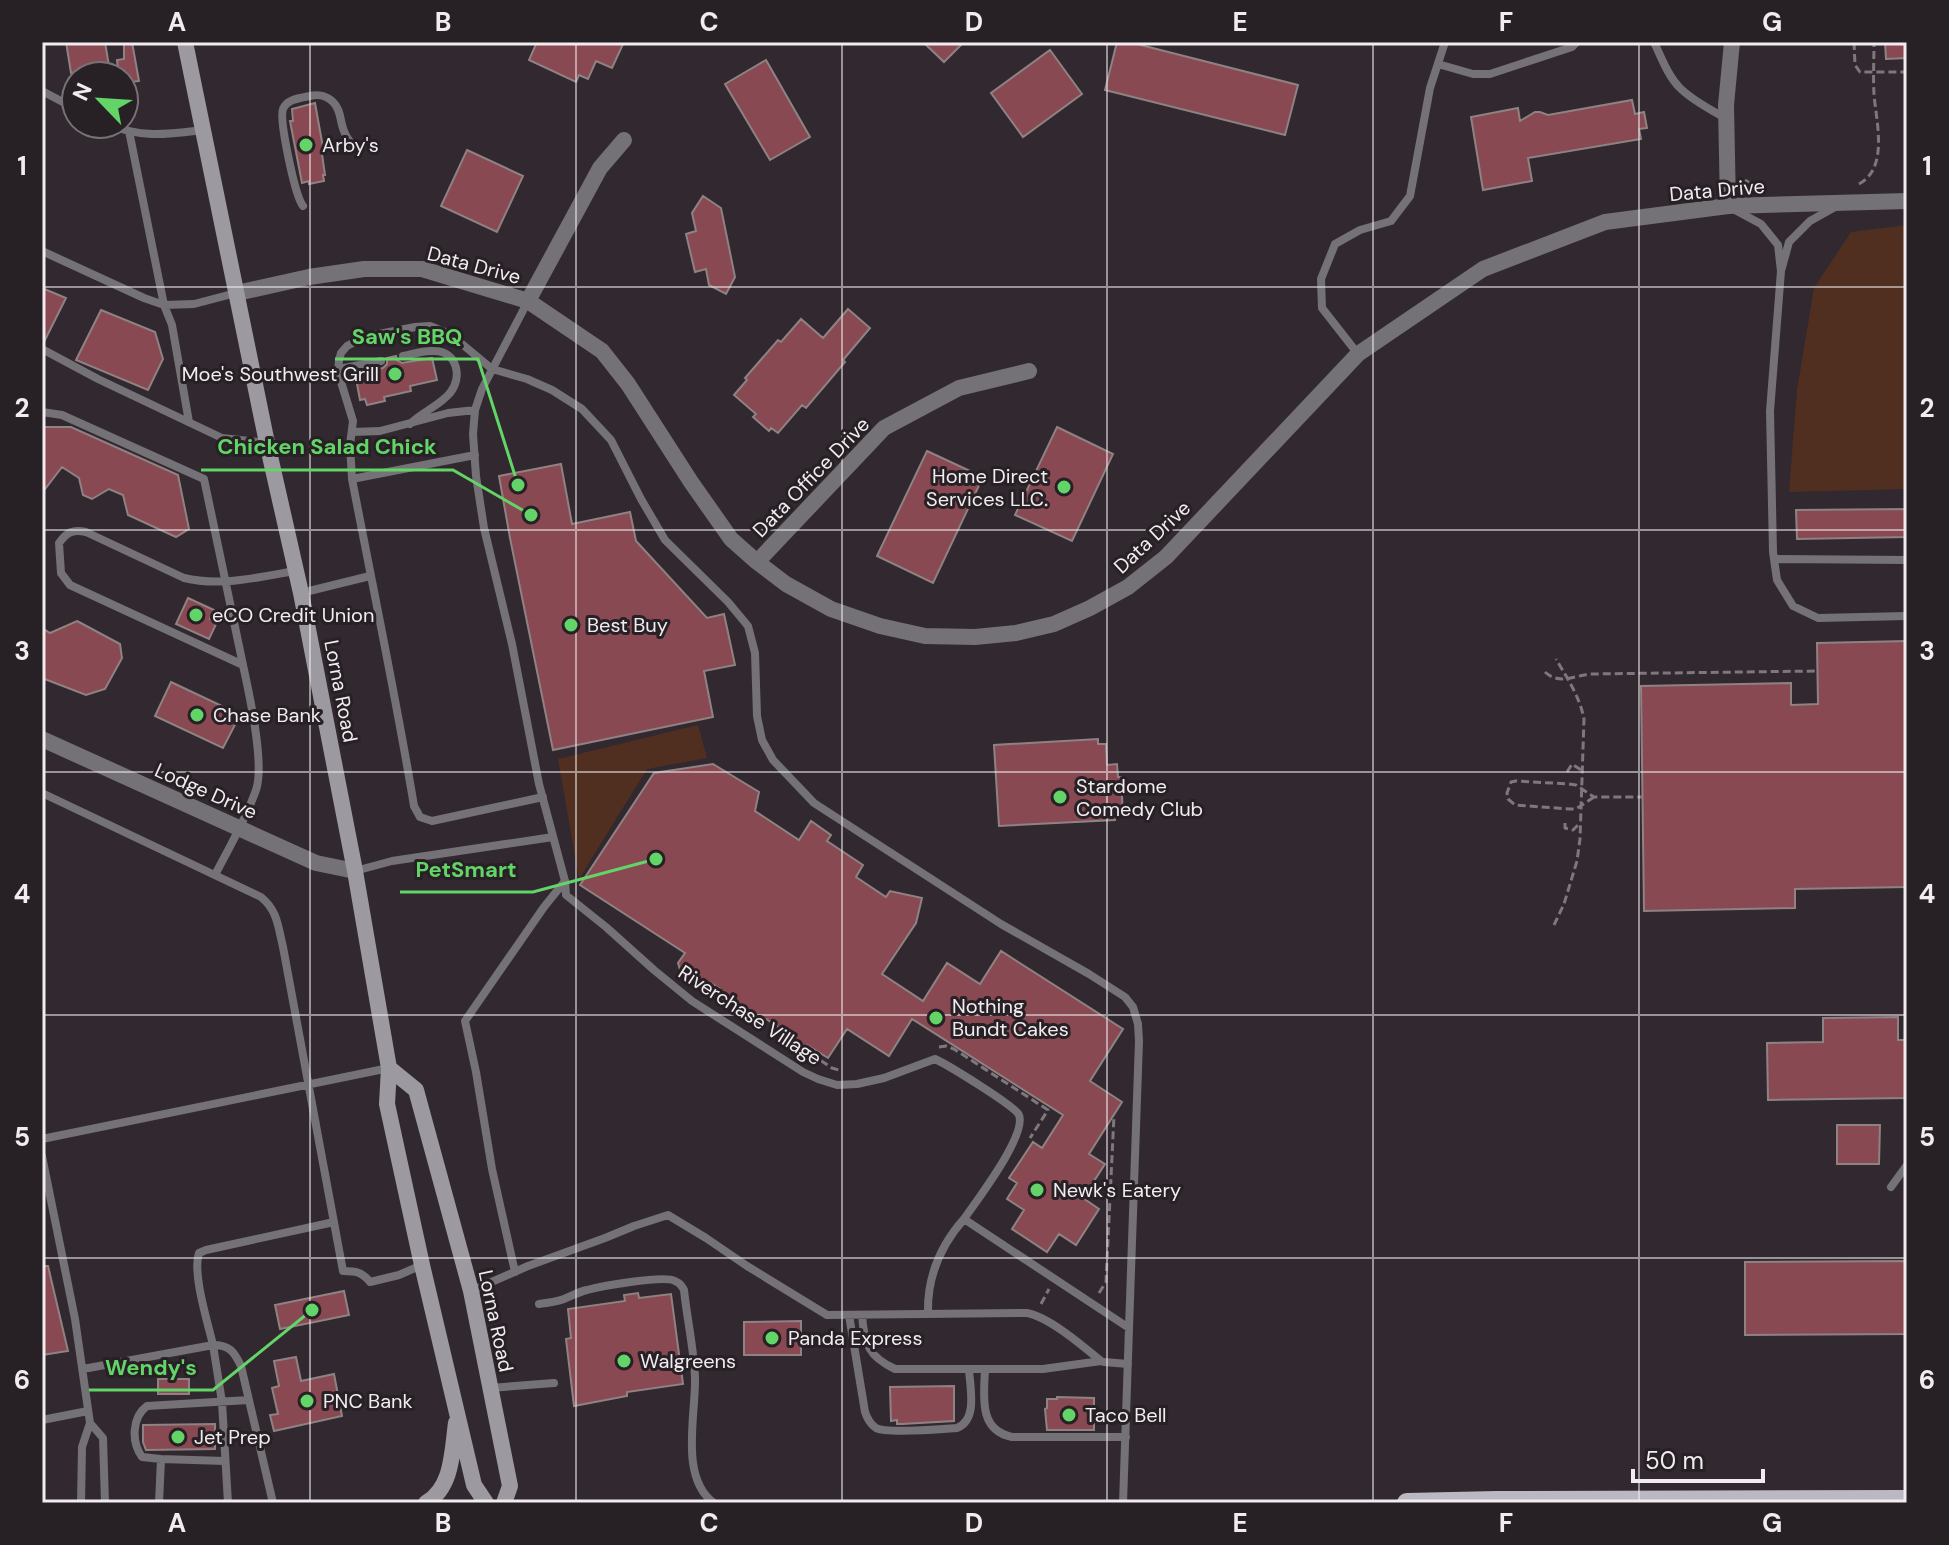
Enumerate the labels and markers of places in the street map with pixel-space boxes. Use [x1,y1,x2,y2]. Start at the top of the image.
place label: Arby's [322,132,379,158]
marker: Arby's [297,136,315,154]
callout: Saw's BBQ [335,313,478,359]
place label: Moe's Southwest Grill [182,361,379,387]
marker: Moe's Southwest Grill [386,365,404,383]
callout: Chicken Salad Chick [201,424,453,470]
place label: Home Direct Services LLC. [926,463,1048,512]
marker: Home Direct Services LLC. [1055,478,1073,496]
place label: eCO Credit Union [212,602,374,628]
marker: eCO Credit Union [187,606,205,624]
place label: Best Buy [587,612,668,638]
marker: Best Buy [562,616,580,634]
place label: Chase Bank [213,702,321,728]
marker: Chase Bank [188,706,206,724]
place label: Stardome Comedy Club [1076,773,1203,822]
marker: Stardome Comedy Club [1051,788,1069,806]
callout: PetSmart [400,846,533,892]
place label: Nothing Bundt Cakes [952,993,1069,1042]
marker: Nothing Bundt Cakes [927,1009,945,1027]
place label: Newk's Eatery [1053,1177,1181,1203]
marker: Newk's Eatery [1028,1181,1046,1199]
place label: Panda Express [788,1325,922,1351]
marker: Panda Express [763,1329,781,1347]
callout: Wendy's [89,1344,213,1390]
place label: Walgreens [640,1348,736,1374]
marker: Walgreens [615,1352,633,1370]
place label: PNC Bank [323,1388,413,1414]
marker: PNC Bank [298,1392,316,1410]
place label: Taco Bell [1085,1402,1167,1428]
marker: Taco Bell [1060,1406,1078,1424]
place label: Jet Prep [194,1424,271,1450]
marker: Jet Prep [169,1428,187,1446]

